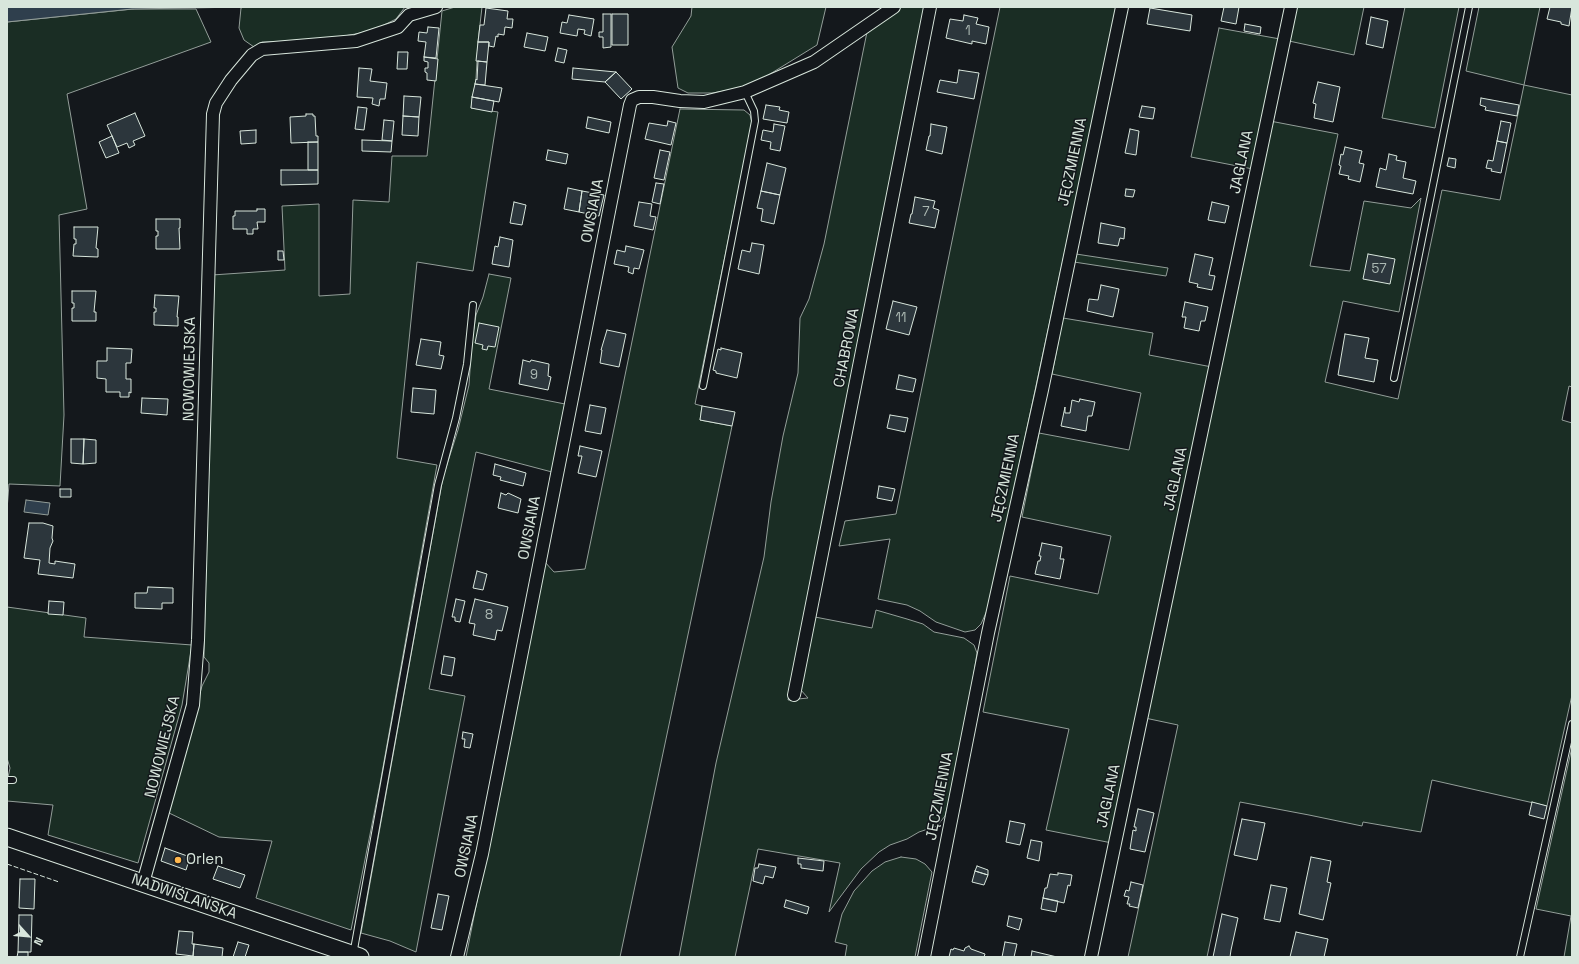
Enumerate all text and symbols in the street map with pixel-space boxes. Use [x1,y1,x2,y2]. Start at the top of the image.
house number: 1 [965,23,971,39]
street label: JĘCZMIENNA [1055,116,1091,208]
street label: JAGLANA [1226,128,1258,196]
street label: OWSIANA [578,177,608,245]
house number: 7 [922,204,930,220]
house number: 57 [1372,261,1386,277]
street label: CHABROWA [830,307,864,389]
house number: 11 [896,310,906,326]
street label: NOWOWIEJSKA [180,316,200,422]
house number: 9 [530,367,538,383]
street label: JĘCZMIENNA [988,432,1024,524]
street label: JAGLANA [1160,445,1192,513]
street label: OWSIANA [515,494,545,562]
house number: 8 [485,607,493,623]
street label: NOWOWIEJSKA [142,694,184,800]
street label: JĘCZMIENNA [923,750,957,842]
street label: JAGLANA [1093,762,1125,830]
street label: OWSIANA [451,812,483,880]
place label: Orlen [186,851,223,869]
marker: Orlen [173,855,183,865]
street label: NADWIŚLAŃSKA [129,870,239,924]
north arrow [8,916,48,956]
text: N [31,935,47,948]

